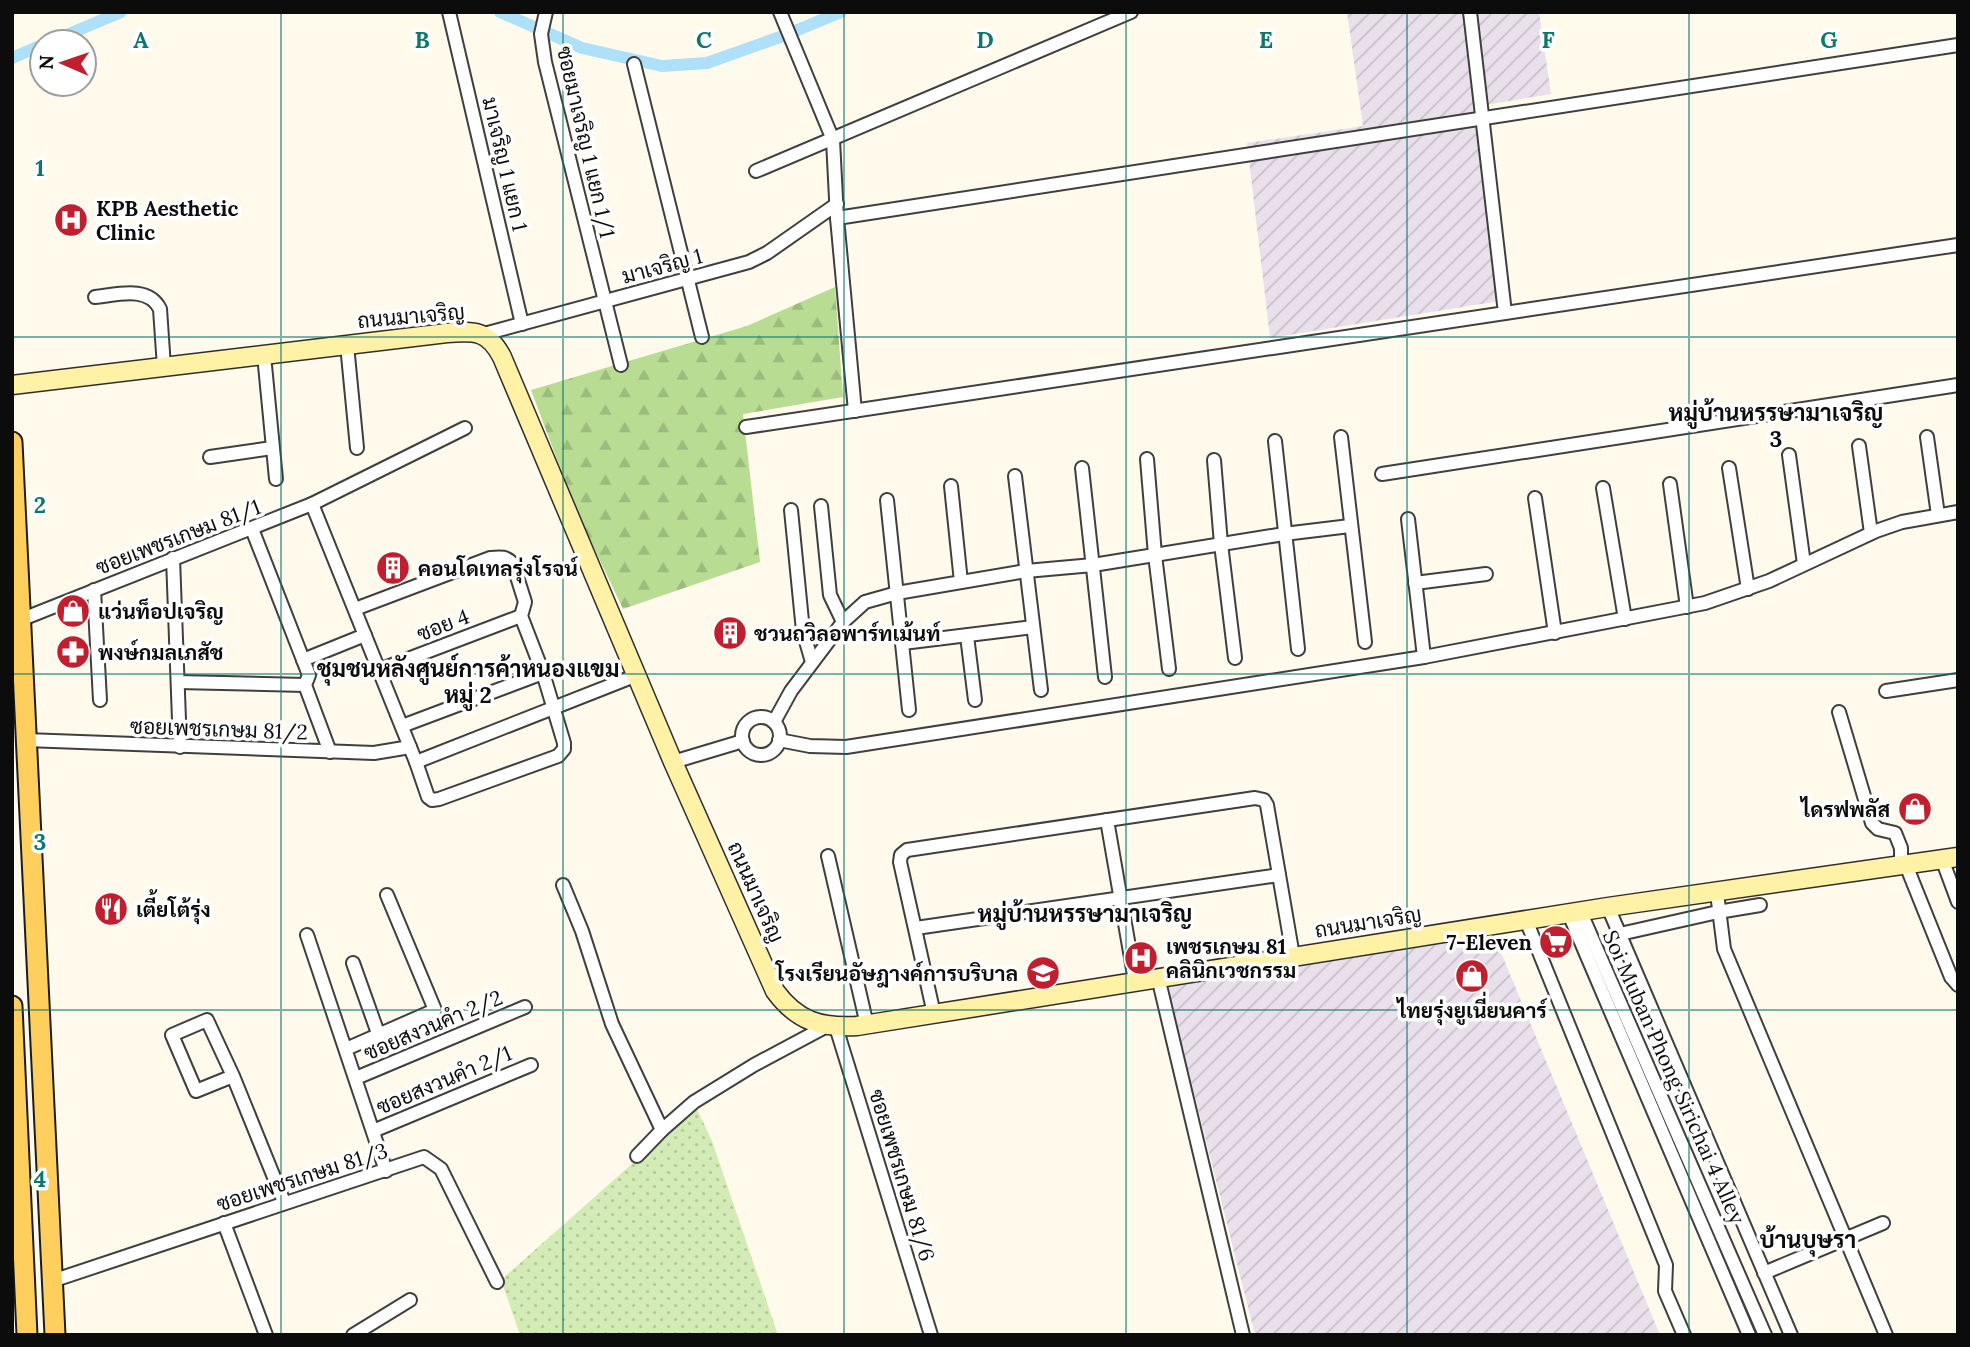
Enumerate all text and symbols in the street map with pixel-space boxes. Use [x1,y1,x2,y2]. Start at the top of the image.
text: A [133,25,149,54]
text: B [414,25,430,54]
text: C [696,25,712,54]
text: D [976,25,994,54]
text: E [1259,25,1273,54]
text: F [1541,25,1555,54]
text: G [1820,25,1838,54]
north arrow [28,28,98,98]
street label: ซอยมาเจริญ 1 แยก 1/1 [551,43,621,241]
text: N [34,54,58,70]
street label: มาเจริญ 1 แยก 1 [476,94,534,234]
text: 1 [35,153,45,182]
place label: KPB Aesthetic Clinic [96,195,238,246]
hospital icon: KPB Aesthetic Clinic [52,201,90,239]
street label: มาเจริญ 1 [619,242,705,290]
street label: ถนนมาเจริญ [356,298,466,334]
district label: หมู่บ้านหรรษามาเจริญ 3 [1669,397,1883,453]
text: 2 [34,490,46,519]
street label: ซอยเพชรเกษม 81/1 [92,493,264,581]
building icon: คอนโดเทลรุ่งโรจน์ [374,549,412,587]
place label: คอนโดเทลรุ่งโรจน์ [418,555,579,584]
shop icon: แว่นท็อปเจริญ [54,592,92,630]
place label: แว่นท็อปเจริญ [98,598,224,625]
street label: ซอย 4 [413,603,473,647]
building icon: ชวนถวิลอพาร์ทเม้นท์ [711,614,749,652]
place label: ชวนถวิลอพาร์ทเม้นท์ [754,620,941,647]
pharmacy icon: พงษ์กมลเภสัช [54,633,92,671]
place label: พงษ์กมลเภสัช [98,639,223,666]
district label: ชุมชนหลังศูนย์การค้าหนองแขม หมู่ 2 [317,653,619,711]
street label: ซอยเพชรเกษม 81/2 [130,712,308,746]
shop icon: ไดรฟพลัส [1896,790,1934,828]
place label: ไดรฟพลัส [1799,796,1890,823]
text: 3 [34,827,46,856]
street label: ถนนมาเจริญ [722,837,790,947]
place label: เตี้ยโต้รุ่ง [136,889,211,925]
restaurant icon: เตี้ยโต้รุ่ง [92,890,130,928]
district label: หมู่บ้านหรรษามาเจริญ [978,898,1192,930]
street label: ถนนมาเจริญ [1313,900,1423,944]
supermarket icon: 7-Eleven [1537,923,1575,961]
street label: Soi Muban Phong Sirichai 4 Alley [1597,926,1751,1228]
place label: 7-Eleven [1446,929,1532,956]
place label: เพชรเกษม 81 คลินิกเวชกรรม [1166,933,1296,984]
hospital icon: เพชรเกษม 81 คลินิกเวชกรรม [1122,939,1160,977]
school or university icon: โรงเรียนอัษฎางค์การบริบาล [1024,954,1062,992]
shop icon: ไทยรุ่งยูเนี่ยนคาร์ [1453,957,1491,995]
place label: โรงเรียนอัษฎางค์การบริบาล [774,960,1018,988]
street label: ซอยสงวนคำ 2/2 [360,984,506,1066]
place label: ไทยรุ่งยูเนี่ยนคาร์ [1395,991,1548,1026]
street label: ซอยสงวนคำ 2/1 [372,1039,516,1121]
street label: ซอยเพชรเกษม 81/6 [863,1086,941,1264]
street label: ซอยเพชรเกษม 81/3 [213,1137,391,1217]
text: 4 [34,1164,46,1193]
district label: บ้านบุษรา [1760,1224,1856,1257]

